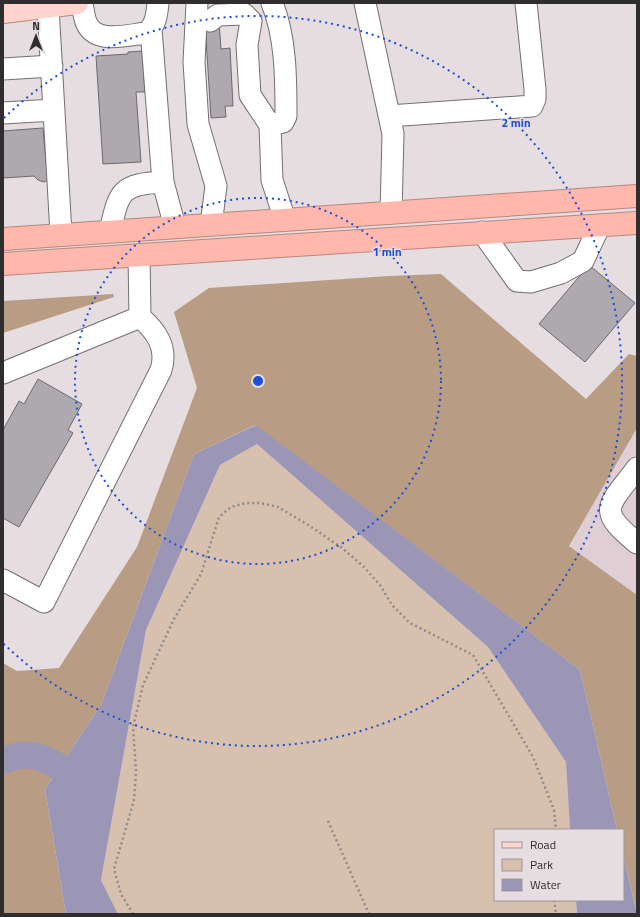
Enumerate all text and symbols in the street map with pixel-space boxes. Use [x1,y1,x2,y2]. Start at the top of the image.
north arrow [16,16,56,56]
text: N [32,18,40,34]
text: 2 min [501,113,531,132]
text: 1 min [372,242,402,261]
centre of rings [251,374,265,388]
legend [494,829,624,901]
text: Road [530,835,556,854]
text: Park [530,855,553,874]
text: Water [530,875,561,894]

